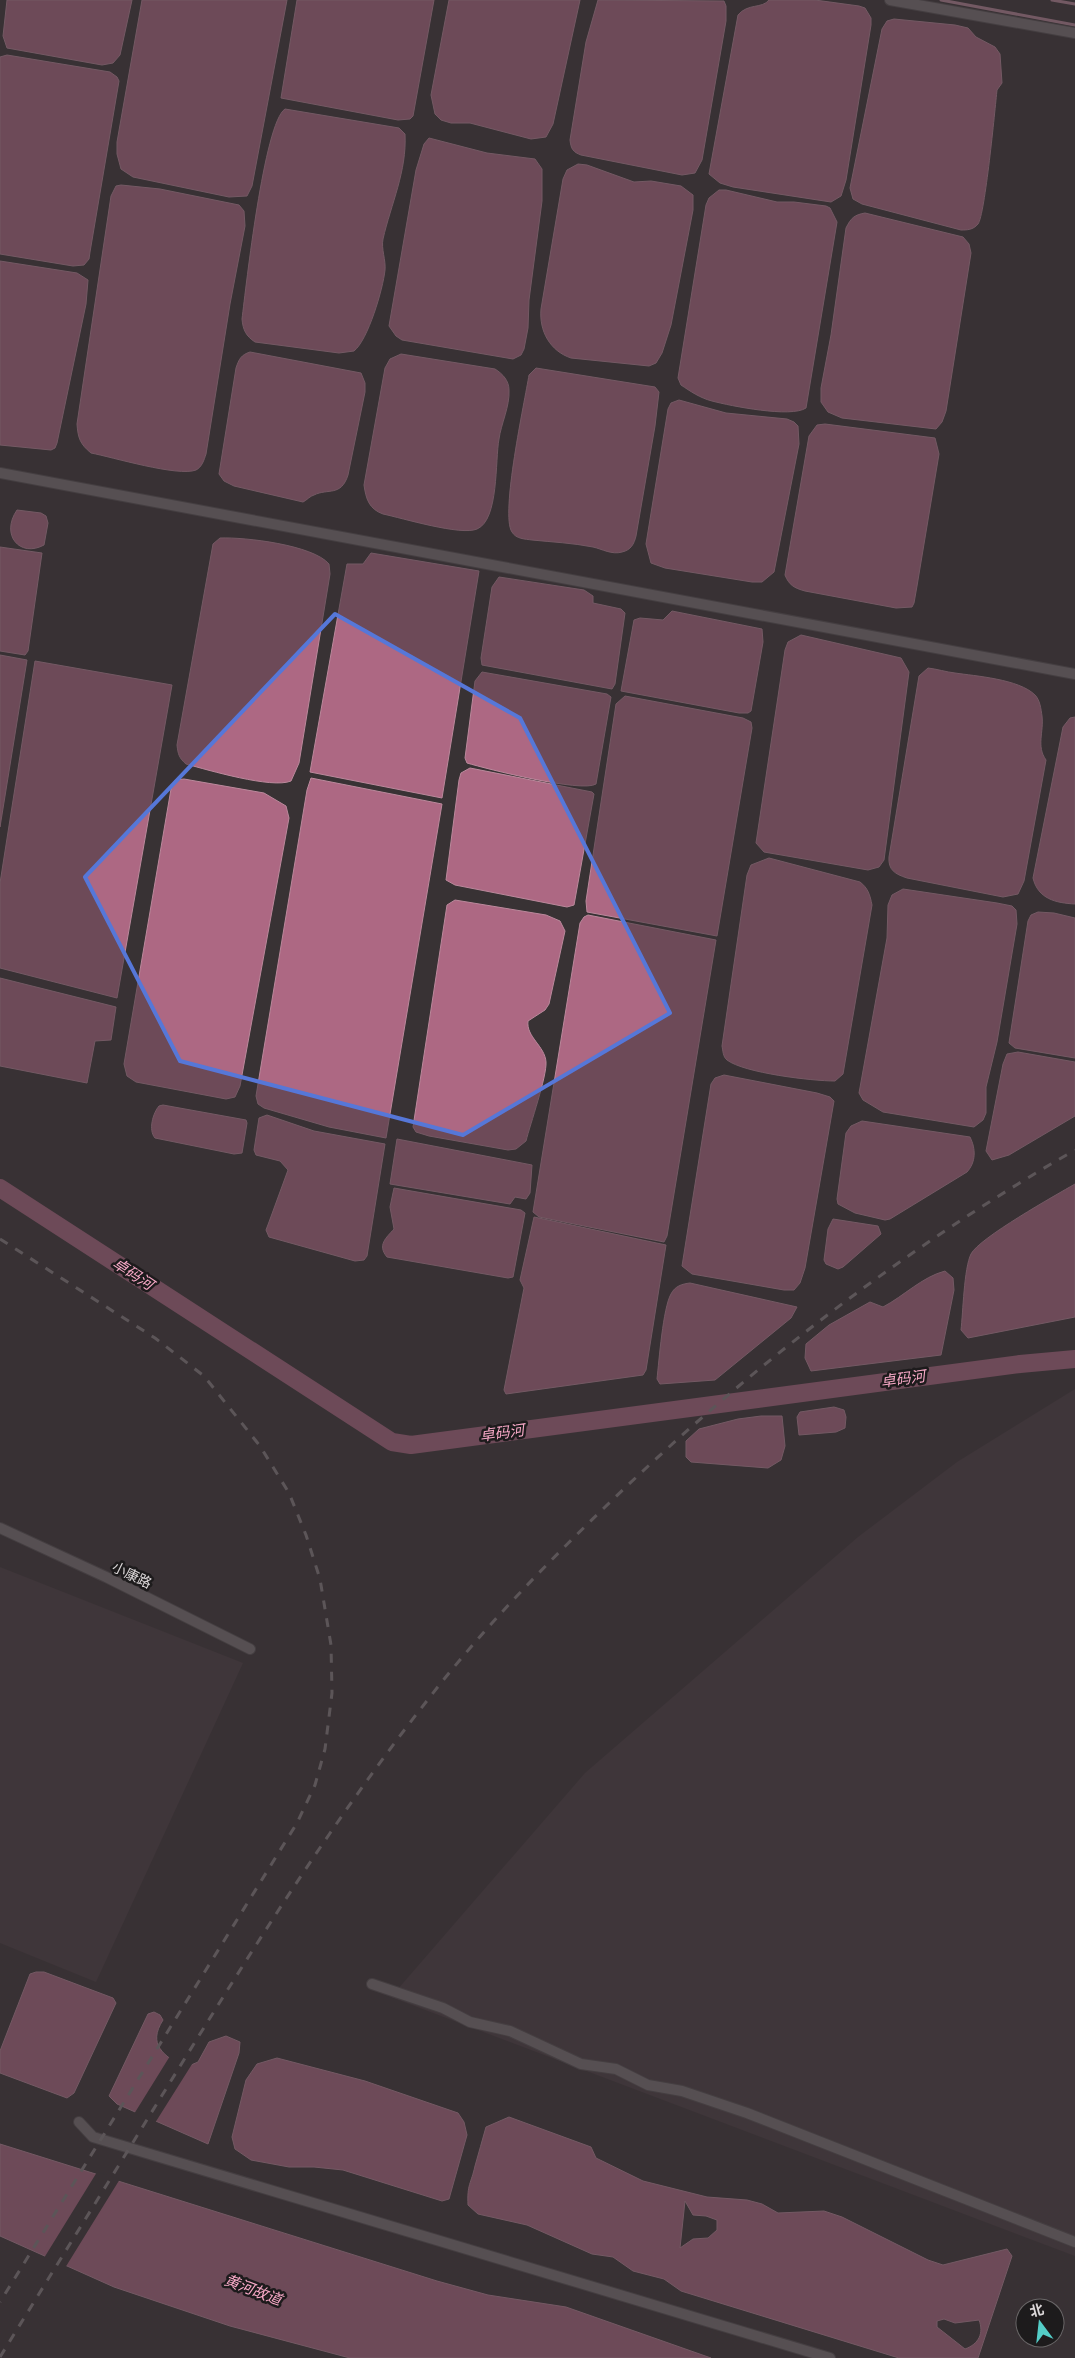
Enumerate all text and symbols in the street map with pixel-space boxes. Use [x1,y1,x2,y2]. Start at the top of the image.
water label: 卓码河 [109,1254,159,1295]
water label: 卓码河 [879,1367,929,1391]
water label: 卓码河 [478,1421,528,1445]
street label: 小康路 [109,1559,154,1592]
water label: 黄河故道 [222,2271,286,2310]
north arrow [1015,2298,1065,2348]
text: 北 [1028,2301,1046,2321]

